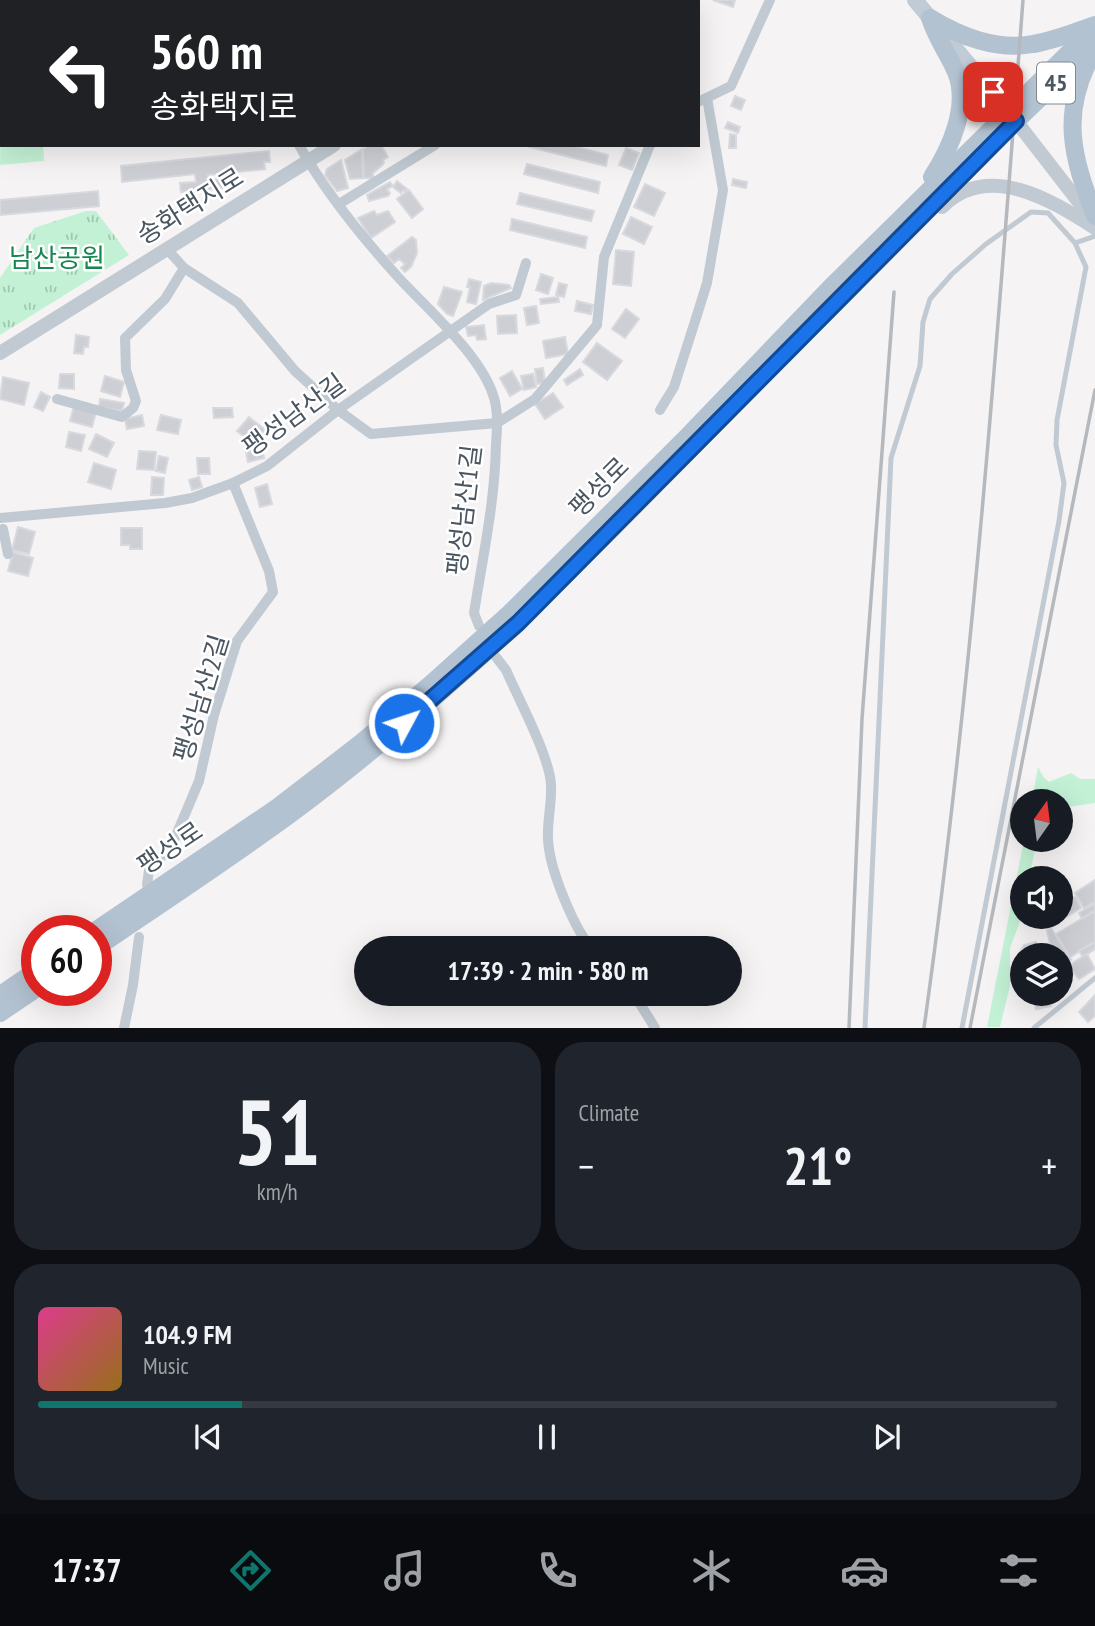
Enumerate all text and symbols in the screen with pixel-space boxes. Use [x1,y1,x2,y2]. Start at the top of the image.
text: 560 m [150,19,263,83]
icon: left [35,28,126,119]
pin [963,62,1023,122]
road number: 45 [1037,62,1075,104]
icon: arrive [974,73,1012,111]
text: 송화택지로 [150,85,297,127]
street label: 송화택지로 [130,160,249,251]
park label: 남산공원 [9,241,105,274]
street label: 팽성남산길 [236,366,352,463]
street label: 팽성남산1길 [439,443,488,577]
street label: 팽성로 [562,450,636,524]
street label: 팽성남산2길 [166,630,235,765]
position arrow [367,686,441,760]
north arrow [1010,789,1073,852]
map controls [1010,789,1073,1006]
street label: 팽성로 [131,814,209,881]
button: sound [1010,866,1073,929]
speed limit sign: 60 [21,915,112,1006]
button: layers [1010,943,1073,1006]
text: 17:39 · 2 min · 580 m [448,954,648,987]
text: 51 [234,1072,321,1190]
text: Climate [579,1098,639,1127]
text: 21° [783,1132,852,1199]
text: − [579,1141,594,1190]
text: + [1041,1141,1057,1190]
text: km/h [257,1177,298,1206]
text: 104.9 FM [143,1318,232,1351]
text: Music [143,1351,189,1380]
icon: previous [189,1418,227,1456]
icon: pause [528,1418,566,1456]
icon: next [868,1418,906,1456]
icon: directions [226,1546,275,1595]
icon: music [380,1546,429,1595]
icon: phone [533,1546,582,1595]
icon: climate [687,1546,736,1595]
icon: car [840,1546,889,1595]
icon: filters [994,1546,1043,1595]
text: 17:37 [52,1549,121,1591]

